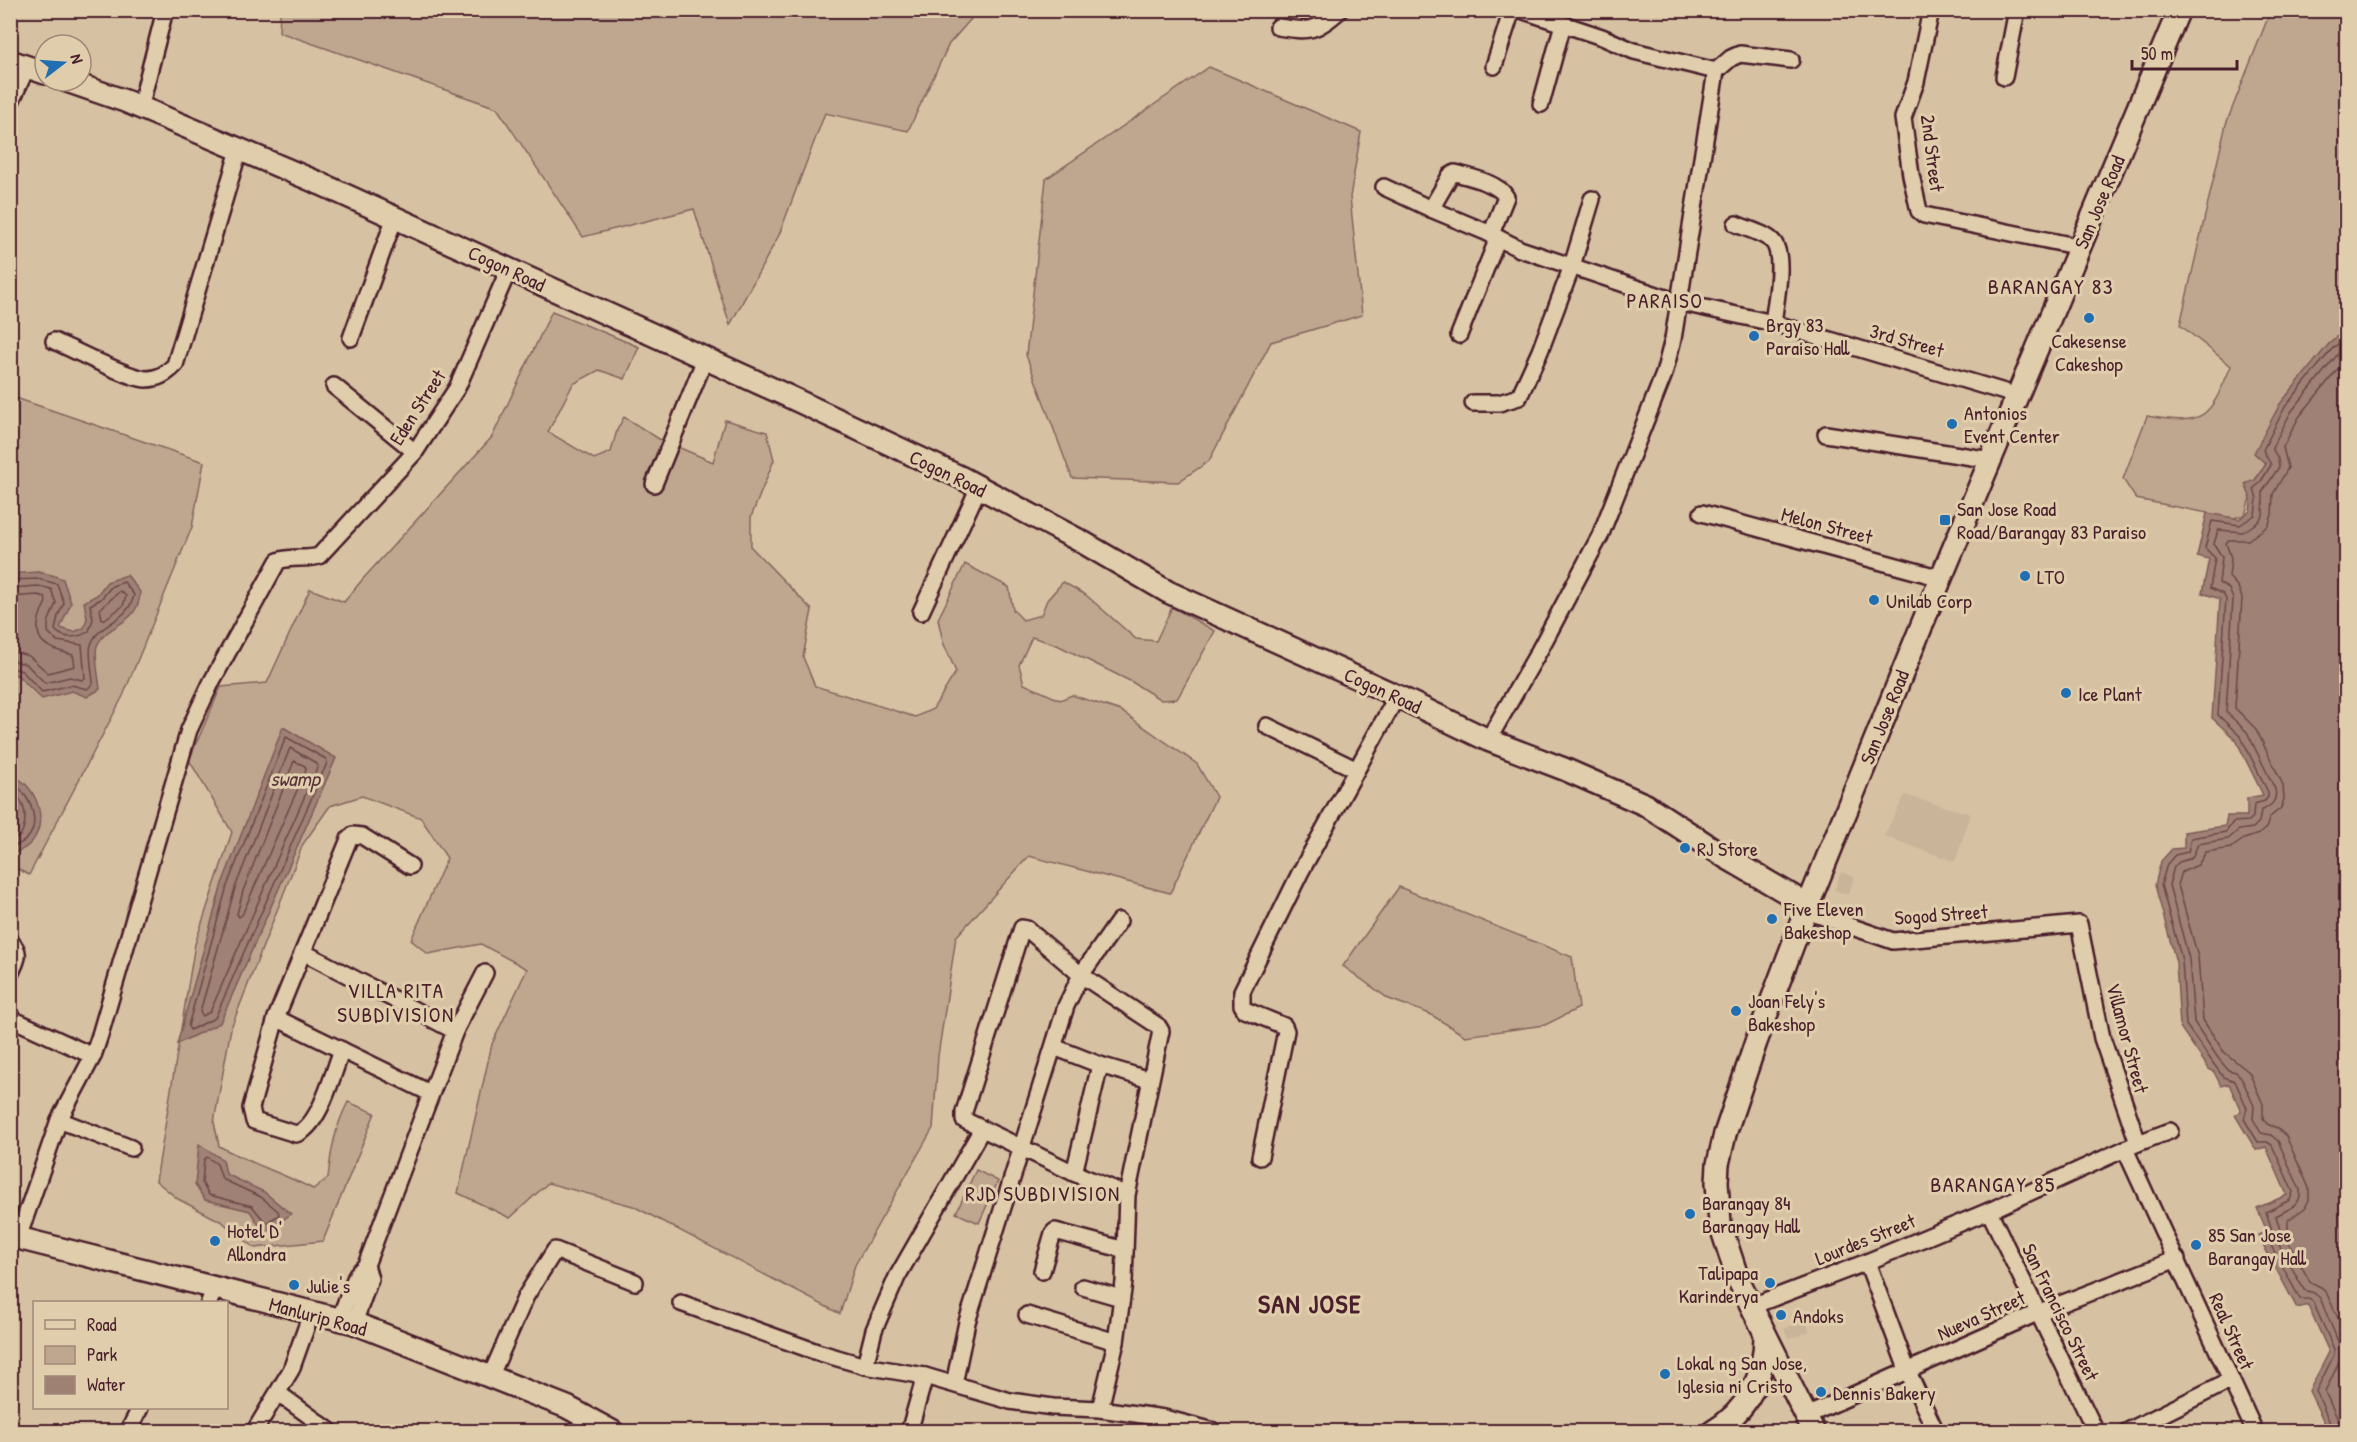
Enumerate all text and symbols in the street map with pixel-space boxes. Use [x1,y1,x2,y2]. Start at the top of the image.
north arrow [33,33,93,93]
scale bar [2132,33,2237,71]
text: 50 m [2141,41,2173,66]
text: N [66,51,89,66]
street label: 2nd Street [1915,113,1951,194]
street label: San Jose Road [2067,151,2131,253]
street label: Cogon Road [464,238,550,298]
district label: BARANGAY 83 [1988,271,2114,301]
district label: PARAISO [1627,286,1703,315]
place label: Brgy 83 Paraiso Hall [1766,311,1850,361]
marker: Cakesense Cakeshop [2082,311,2096,325]
street label: 3rd Street [1867,317,1948,364]
place label: Cakesense Cakeshop [2051,327,2127,377]
marker: Brgy 83 Paraiso Hall [1747,329,1761,343]
street label: Eden Street [383,363,452,450]
place label: Antonios Event Center [1964,399,2060,449]
marker: Antonios Event Center [1945,417,1959,431]
street label: Cogon Road [905,443,991,503]
place label: San Jose Road Road/Barangay 83 Paraiso [1957,495,2146,545]
street label: Melon Street [1778,500,1877,550]
marker: San Jose Road Road/Barangay 83 Paraiso [1938,513,1952,527]
place label: LTO [2037,563,2065,590]
marker: LTO [2018,569,2032,583]
place label: Unilab Corp [1886,587,1972,614]
marker: Unilab Corp [1867,593,1881,607]
street label: Cogon Road [1340,660,1426,720]
street label: San Jose Road [1853,666,1915,768]
place label: Ice Plant [2078,680,2143,707]
marker: Ice Plant [2059,686,2073,700]
water label: swamp [270,764,322,793]
place label: RJ Store [1697,835,1758,862]
marker: RJ Store [1678,841,1692,855]
place label: Five Eleven Bakeshop [1783,895,1864,945]
street label: Sogod Street [1894,897,1990,931]
marker: Five Eleven Bakeshop [1765,912,1779,926]
district label: VILLA RITA SUBDIVISION [337,976,455,1029]
street label: Villamor Street [2100,980,2156,1097]
place label: Joan Fely's Bakeshop [1748,987,1825,1037]
marker: Joan Fely's Bakeshop [1729,1004,1743,1018]
district label: BARANGAY 85 [1930,1169,2056,1199]
district label: RJD SUBDIVISION [965,1179,1121,1208]
place label: Barangay 84 Barangay Hall [1702,1189,1801,1239]
street label: Lourdes Street [1811,1206,1920,1271]
marker: Barangay 84 Barangay Hall [1683,1207,1697,1221]
place label: Hotel D' Allondra [227,1217,286,1267]
place label: 85 San Jose Barangay Hall [2208,1221,2307,1271]
marker: Hotel D' Allondra [208,1234,222,1248]
marker: 85 San Jose Barangay Hall [2189,1238,2203,1252]
street label: San Francisco Street [2016,1239,2106,1386]
place label: Talipapa Karinderya [1679,1259,1758,1309]
place label: Julie's [306,1272,350,1299]
marker: Talipapa Karinderya [1763,1276,1777,1290]
marker: Julie's [287,1278,301,1292]
street label: Nueva Street [1933,1283,2030,1346]
district label: SAN JOSE [1258,1286,1362,1321]
street label: Real Street [2203,1288,2261,1375]
street label: Manlurip Road [266,1290,370,1342]
legend [33,1301,228,1409]
place label: Andoks [1793,1302,1844,1329]
marker: Andoks [1774,1308,1788,1322]
text: Road [87,1312,117,1337]
text: Park [87,1342,118,1367]
place label: Lokal ng San Jose, Iglesia ni Cristo [1677,1349,1807,1399]
marker: Lokal ng San Jose, Iglesia ni Cristo [1658,1367,1672,1381]
text: Water [87,1372,125,1397]
place label: Dennis Bakery [1833,1379,1936,1406]
marker: Dennis Bakery [1814,1385,1828,1399]

